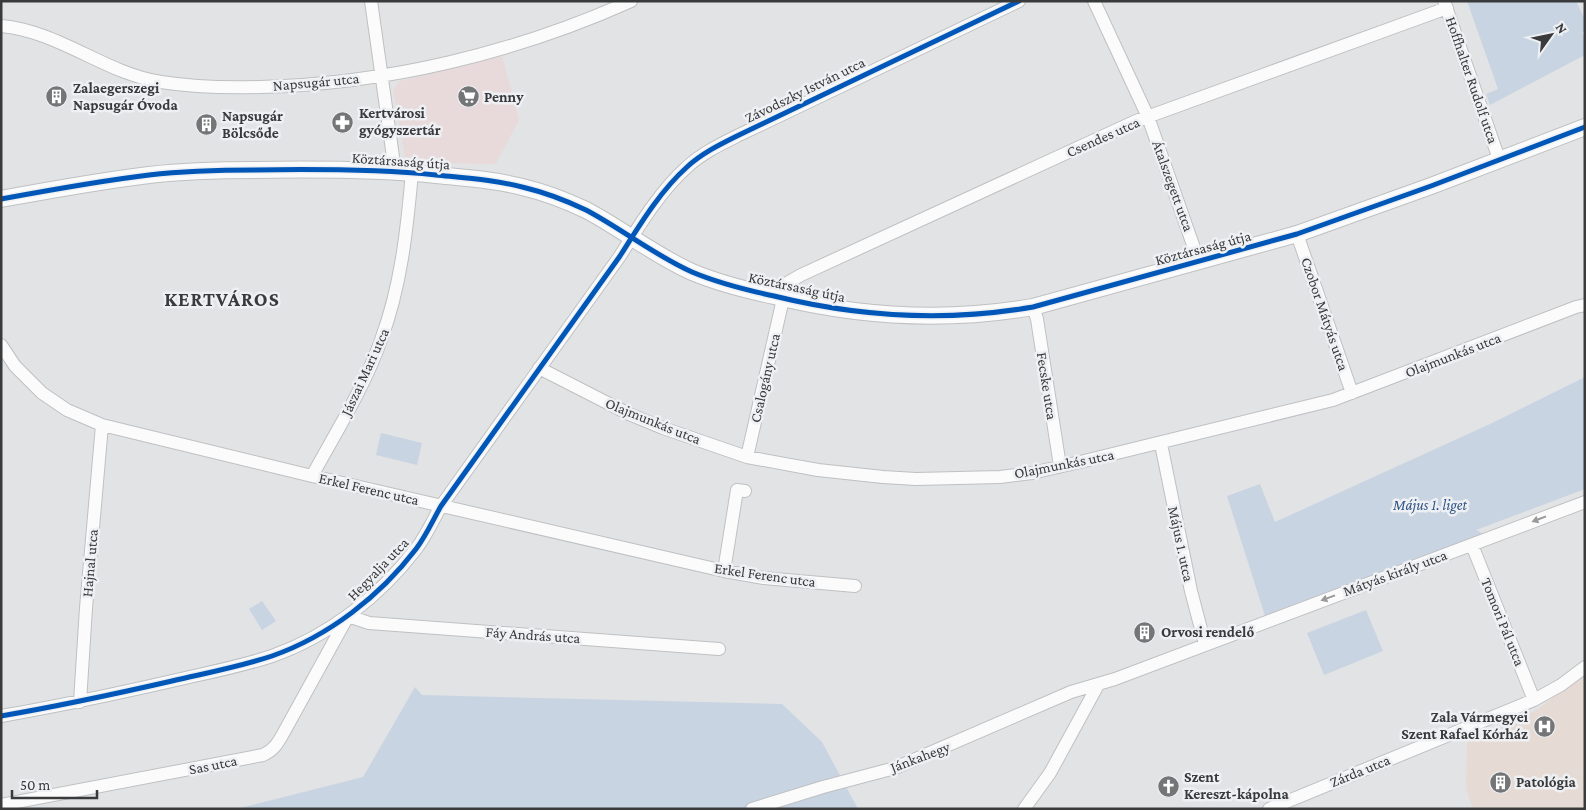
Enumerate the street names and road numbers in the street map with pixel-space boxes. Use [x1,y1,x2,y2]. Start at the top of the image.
street label: Hoffhalter Rudolf utca [1443,14,1501,146]
street label: Závodszky István utca [742,54,868,127]
street label: Napsugár utca [272,70,360,95]
street label: Csendes utca [1064,114,1142,160]
street label: Átalszegett utca [1148,138,1197,234]
street label: Köztársaság útja [351,150,451,173]
street label: Köztársaság útja [1153,228,1253,269]
street label: Czobor Mátyás utca [1297,255,1352,373]
street label: Köztársaság útja [747,269,847,306]
street label: Jászai Mari utca [337,326,393,421]
street label: Olajmunkás utca [1403,329,1504,382]
street label: Csalogány utca [747,332,784,424]
street label: Fecske utca [1034,351,1060,421]
street label: Olajmunkás utca [603,395,703,448]
street label: Olajmunkás utca [1013,446,1116,483]
street label: Erkel Ferenc utca [317,470,421,508]
street label: Május 1. utca [1164,505,1197,584]
street label: Hajnal utca [79,528,102,598]
street label: Hegyalja utca [344,534,413,604]
street label: Mátyás király utca [1341,547,1450,600]
street label: Erkel Ferenc utca [713,560,817,590]
street label: Tomori Pál utca [1478,576,1528,668]
street label: Fáy András utca [485,624,581,647]
street label: Jánkahegy [886,738,952,777]
street label: Sas utca [188,752,238,777]
street label: Zárda utca [1328,752,1392,790]

